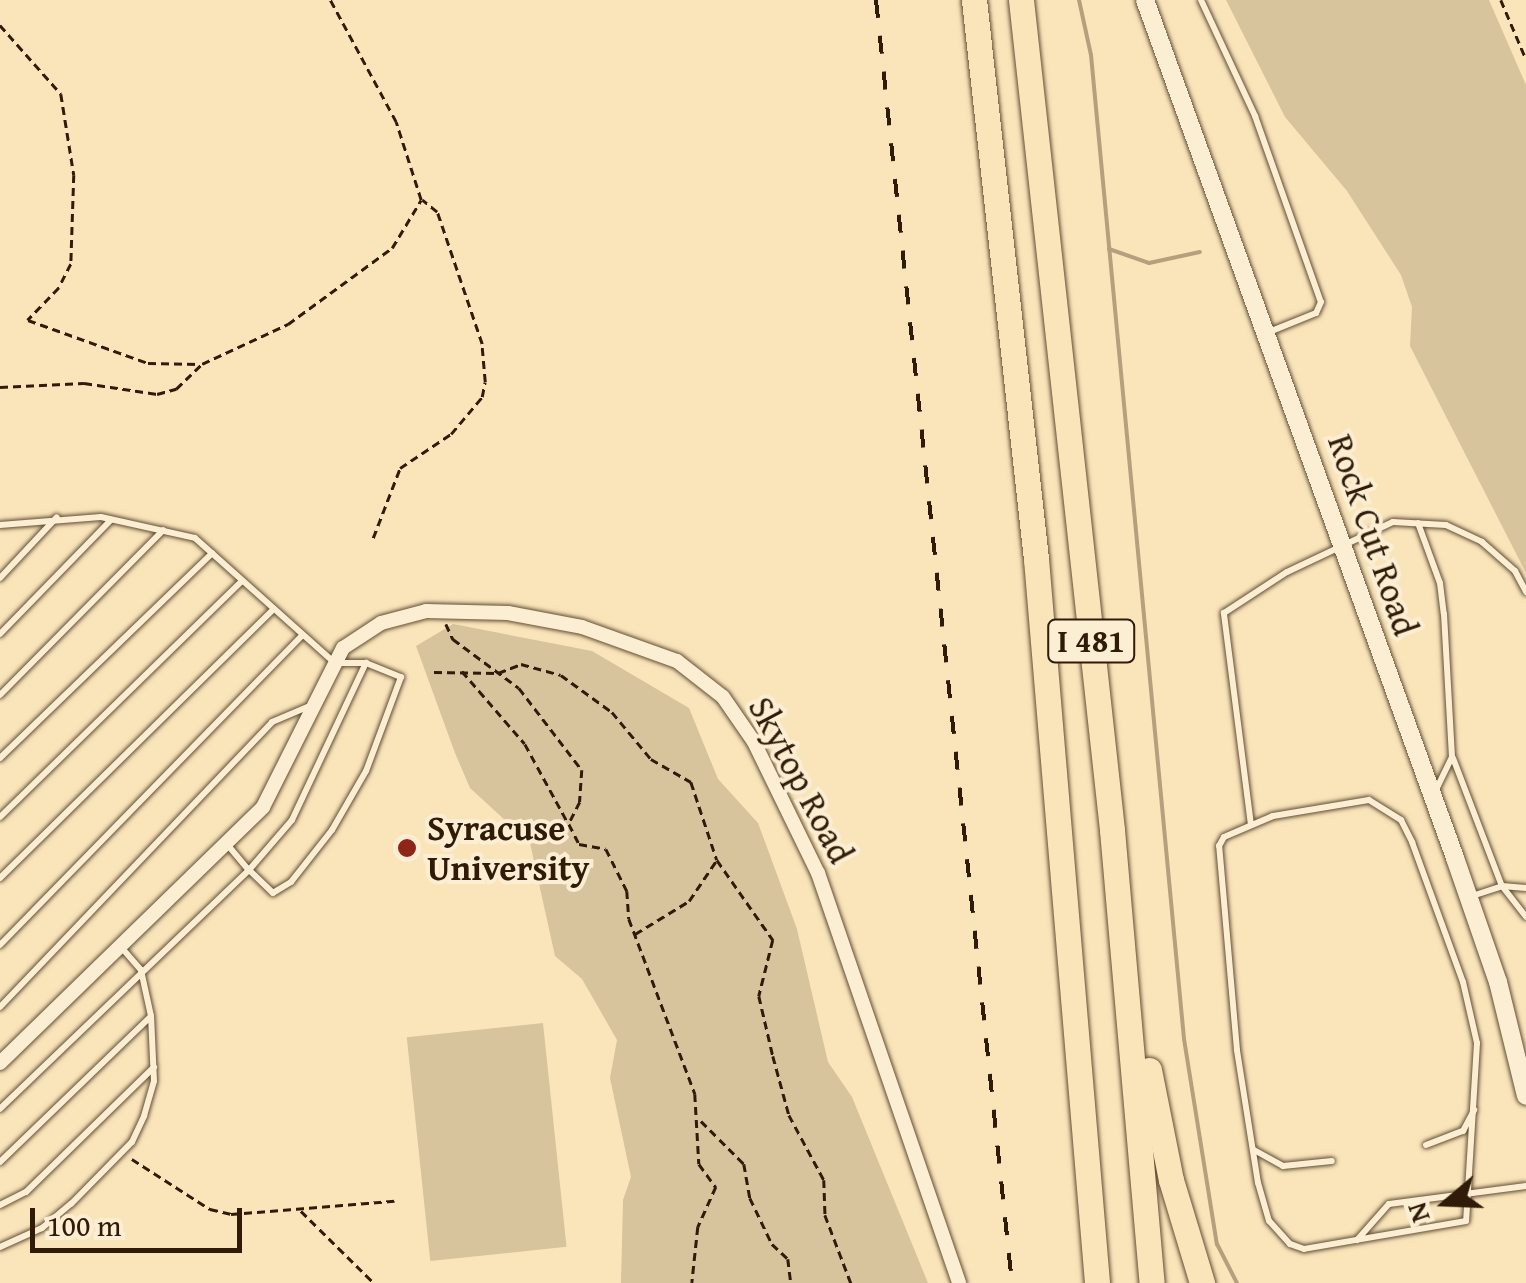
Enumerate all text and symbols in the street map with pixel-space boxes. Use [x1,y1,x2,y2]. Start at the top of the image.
street label: Rock Cut Road [1319,429,1427,641]
road number: I 481 [1046,614,1136,668]
street label: Skytop Road [740,690,862,870]
place label: Syracuse University [427,807,590,889]
marker: Syracuse University [396,837,418,859]
north arrow [1396,1153,1496,1253]
scale bar [35,1188,248,1250]
text: N [1395,1197,1440,1228]
text: 100 m [47,1203,121,1247]

